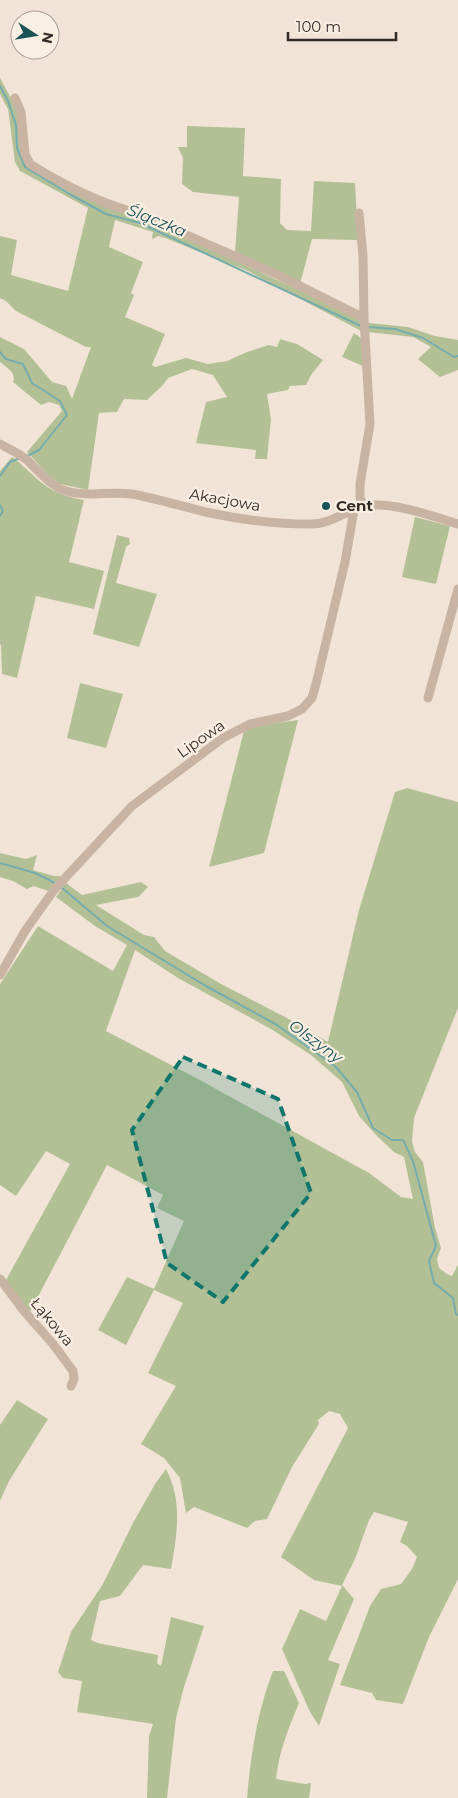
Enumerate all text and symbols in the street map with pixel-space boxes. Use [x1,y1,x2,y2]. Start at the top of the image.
north arrow [10,10,60,60]
scale bar [288,10,396,42]
text: 100 m [296,17,341,36]
text: N [38,30,58,45]
water label: Ślączka [124,200,189,241]
street label: Akacjowa [188,484,262,515]
place label: Cent [336,496,373,515]
marker: Cent [320,500,332,512]
street label: Lipowa [173,715,228,762]
water label: Olszyny [285,1016,347,1068]
street label: Łąkowa [27,1294,78,1350]

